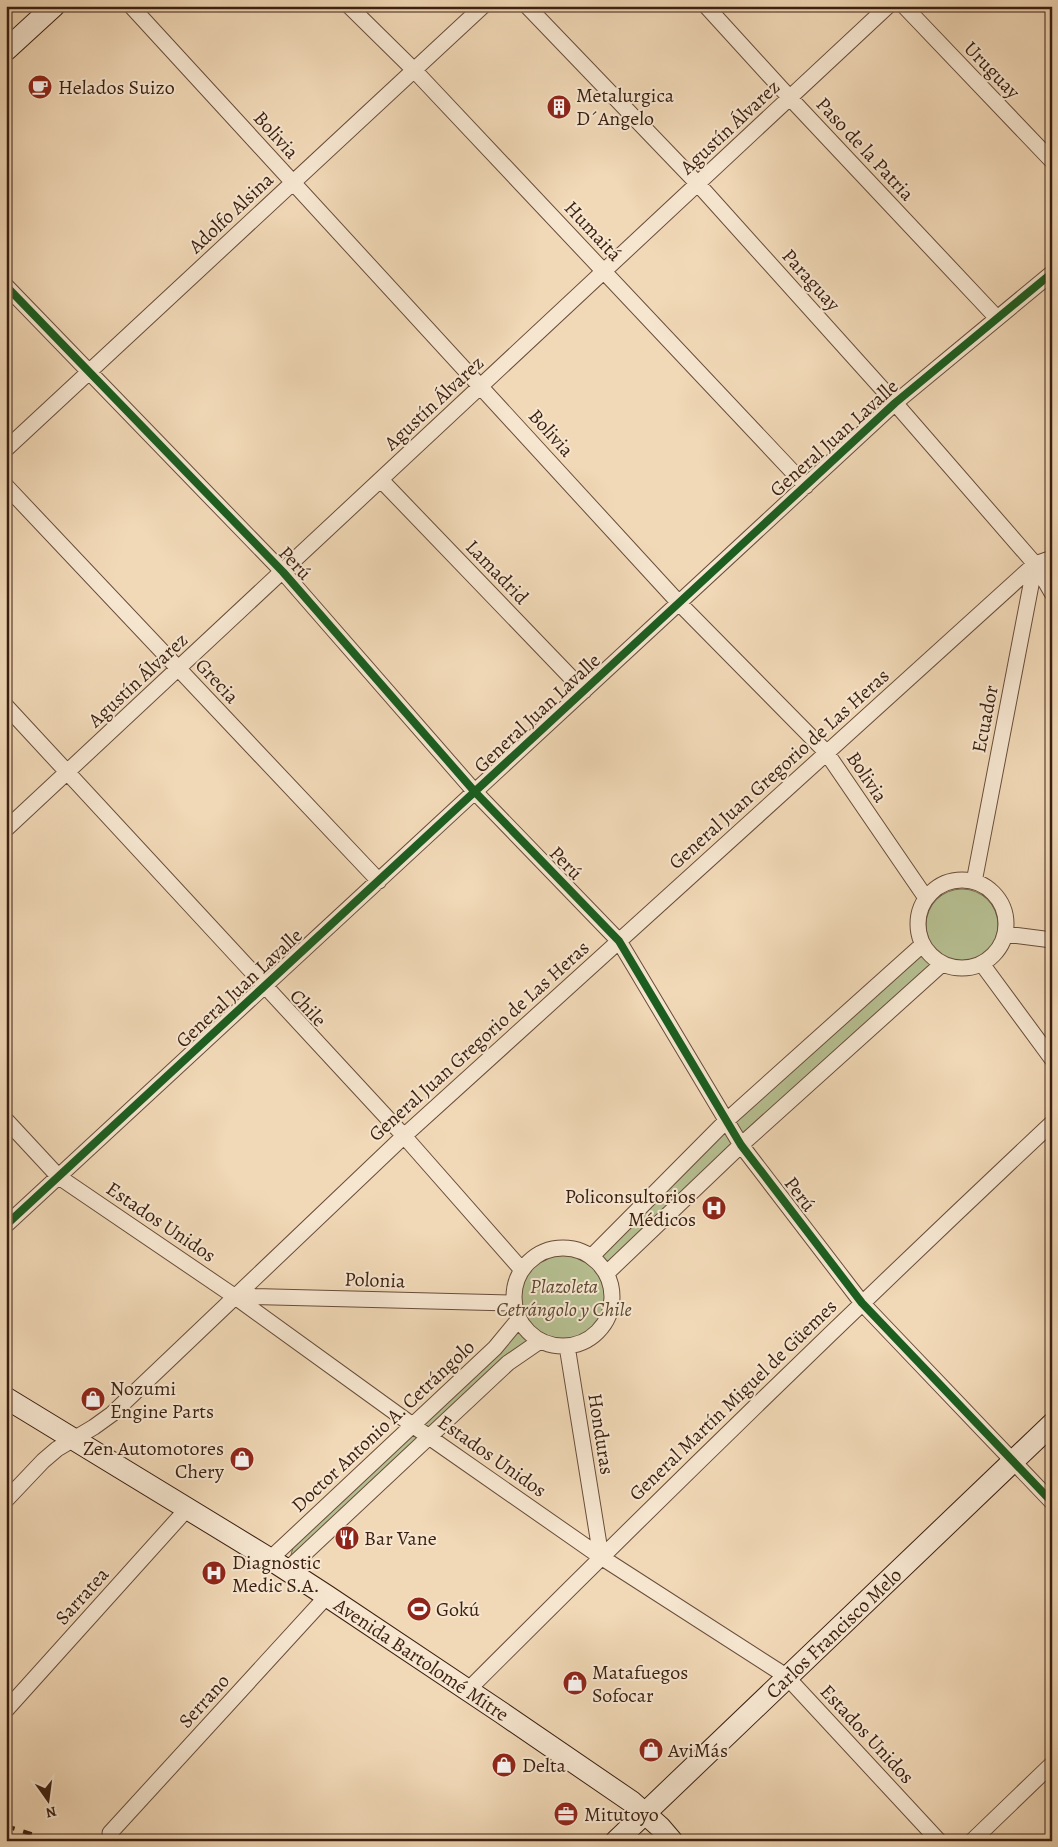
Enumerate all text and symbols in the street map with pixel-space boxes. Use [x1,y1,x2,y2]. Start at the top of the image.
street label: Uruguay [958,35,1027,105]
cafe icon: Helados Suizo [27,74,53,100]
place label: Helados Suizo [58,74,175,101]
street label: Agustín Álvarez [673,74,786,181]
place label: Metalurgica D´Angelo [576,82,675,132]
street label: Paso de la Patria [810,91,921,207]
building icon: Metalurgica D´Angelo [546,94,572,120]
street label: Bolivia [247,105,305,165]
street label: Adolfo Alsina [182,166,280,260]
street label: Humaitá [558,195,628,268]
street label: Paraguay [776,243,847,318]
street label: Agustín Álvarez [377,350,490,457]
street label: General Juan Lavalle [764,373,904,503]
street label: Bolivia [522,403,580,463]
street label: Lamadrid [459,534,535,610]
street label: Perú [272,540,318,586]
street label: Agustín Álvarez [81,627,194,734]
street label: General Juan Lavalle [468,647,606,779]
street label: Grecia [189,652,245,710]
street label: General Juan Gregorio de Las Heras [663,662,895,876]
street label: Ecuador [965,683,1005,755]
street label: Bolivia [840,746,894,808]
street label: Perú [543,840,589,886]
street label: General Juan Lavalle [170,922,308,1054]
street label: General Juan Gregorio de Las Heras [363,934,595,1148]
street label: Chile [284,983,332,1033]
street label: Perú [778,1171,822,1217]
street label: Estados Unidos [101,1175,221,1269]
place label: Policonsultorios Médicos [565,1183,696,1233]
hospital icon: Policonsultorios Médicos [701,1195,727,1221]
street label: Polonia [344,1265,407,1295]
park label: Plazoleta Cetrángolo y Chile [496,1273,632,1323]
street label: General Martín Miguel de Güemes [623,1293,843,1507]
street label: Doctor Antonio A. Cetrángolo [285,1334,481,1518]
place label: Nozumi Engine Parts [110,1375,214,1425]
shop icon: Nozumi Engine Parts [80,1386,106,1412]
street label: Honduras [581,1391,621,1477]
street label: Estados Unidos [432,1409,552,1503]
place label: Zen Automotores Chery [83,1435,225,1485]
shop icon: Zen Automotores Chery [229,1446,255,1472]
restaurant icon: Bar Vane [334,1525,360,1551]
place label: Bar Vane [364,1525,437,1552]
place label: Diagnostic Medic S.A. [232,1549,321,1599]
hospital icon: Diagnostic Medic S.A. [201,1560,227,1586]
street label: Sarratea [49,1561,116,1631]
street label: Carlos Francisco Melo [760,1561,907,1704]
street label: Avenida Bartolomé Mitre [328,1591,514,1727]
sports icon: Gokú [406,1596,432,1622]
place label: Gokú [436,1596,480,1623]
place label: Matafuegos Sofocar [592,1659,688,1709]
street label: Serrano [172,1668,236,1734]
shop icon: Matafuegos Sofocar [562,1670,588,1696]
street label: Estados Unidos [814,1678,920,1790]
shop icon: AviMás [638,1737,664,1763]
place label: AviMás [667,1737,728,1764]
shop icon: Delta [491,1752,517,1778]
place label: Delta [522,1752,566,1779]
north arrow [22,1774,72,1824]
office icon: Mitutoyo [553,1801,579,1827]
place label: Mitutoyo [584,1801,659,1828]
text: N [44,1802,58,1823]

